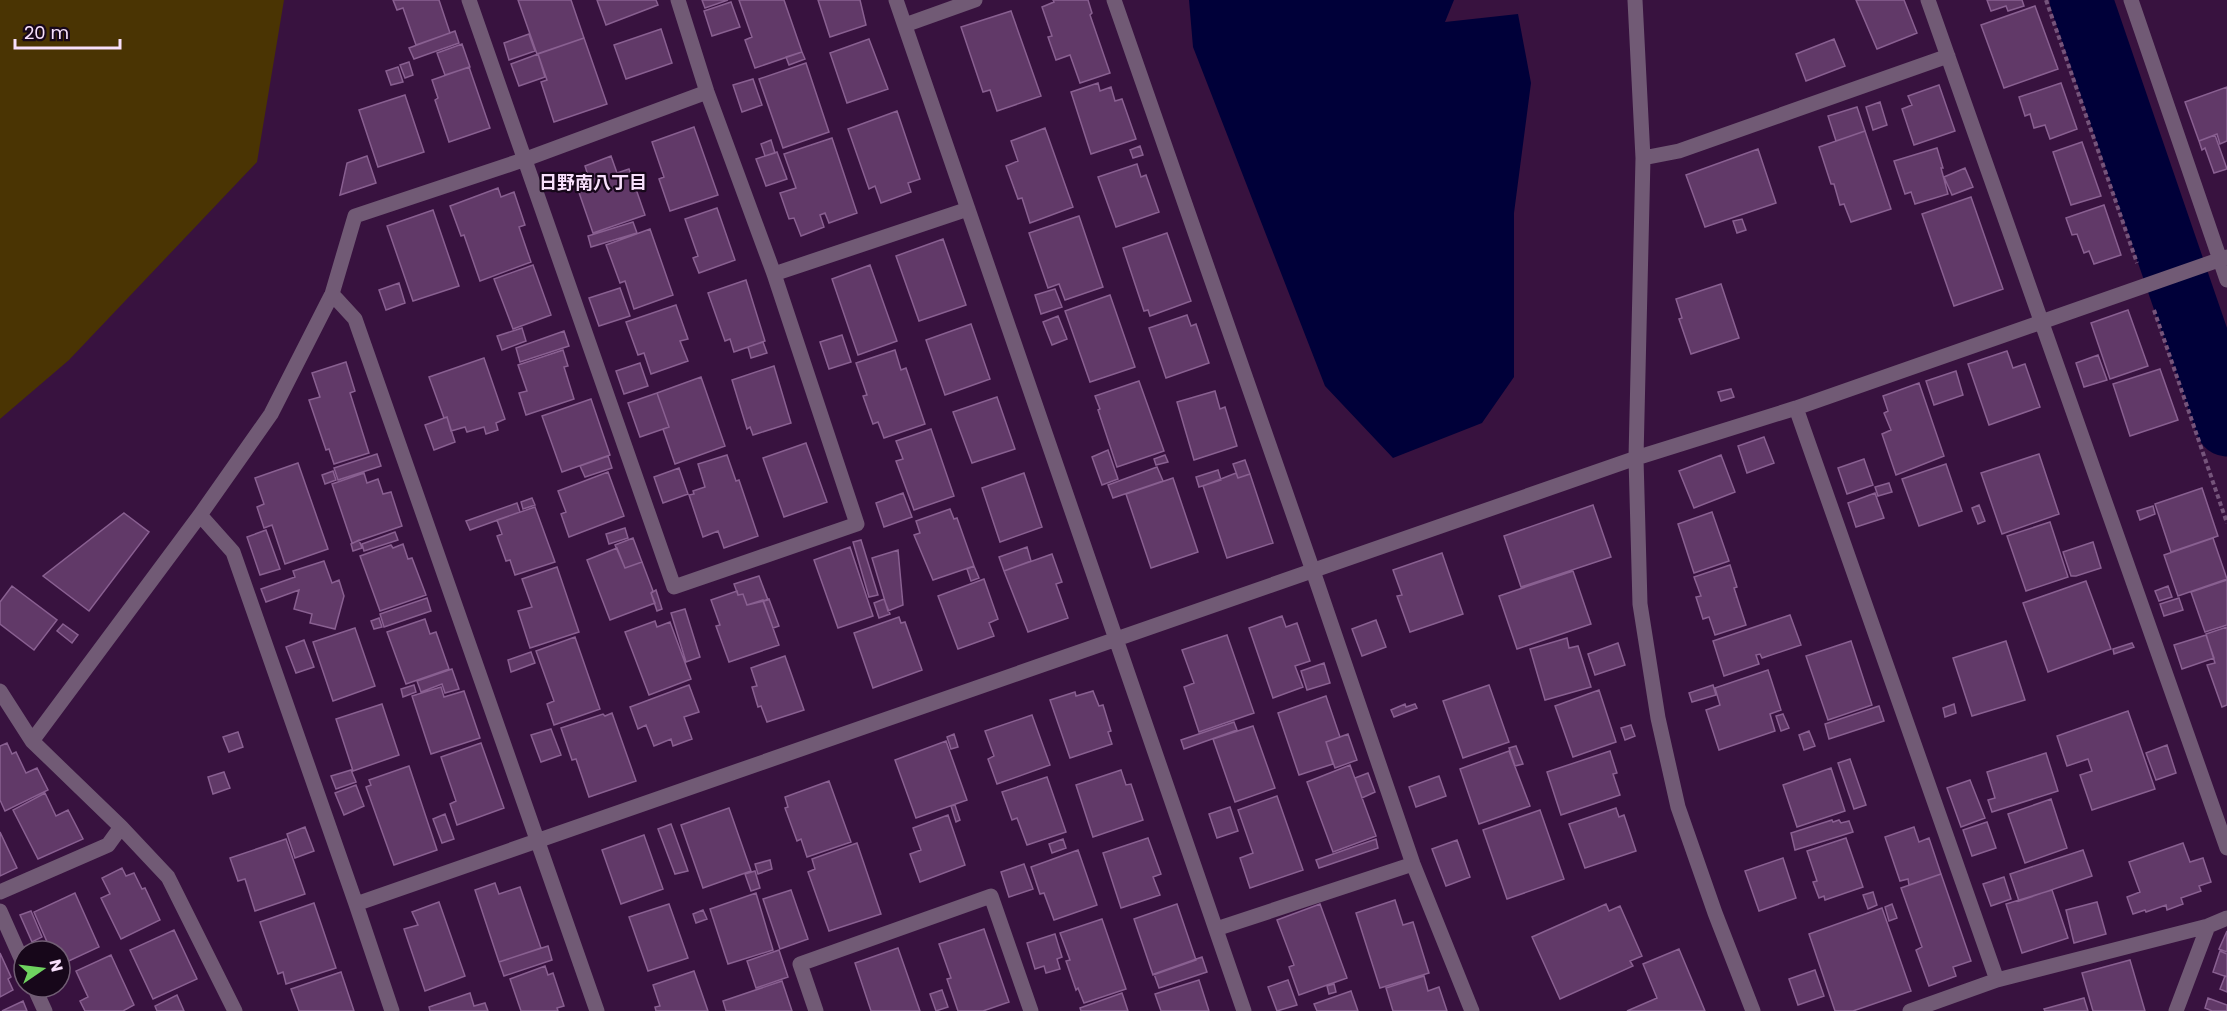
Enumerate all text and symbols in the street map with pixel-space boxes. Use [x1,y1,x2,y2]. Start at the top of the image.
scale bar [15,12,120,50]
text: 20 m [24,20,69,45]
district label: 日野南八丁目 [539,170,647,195]
north arrow [12,939,72,999]
text: N [43,957,69,974]

